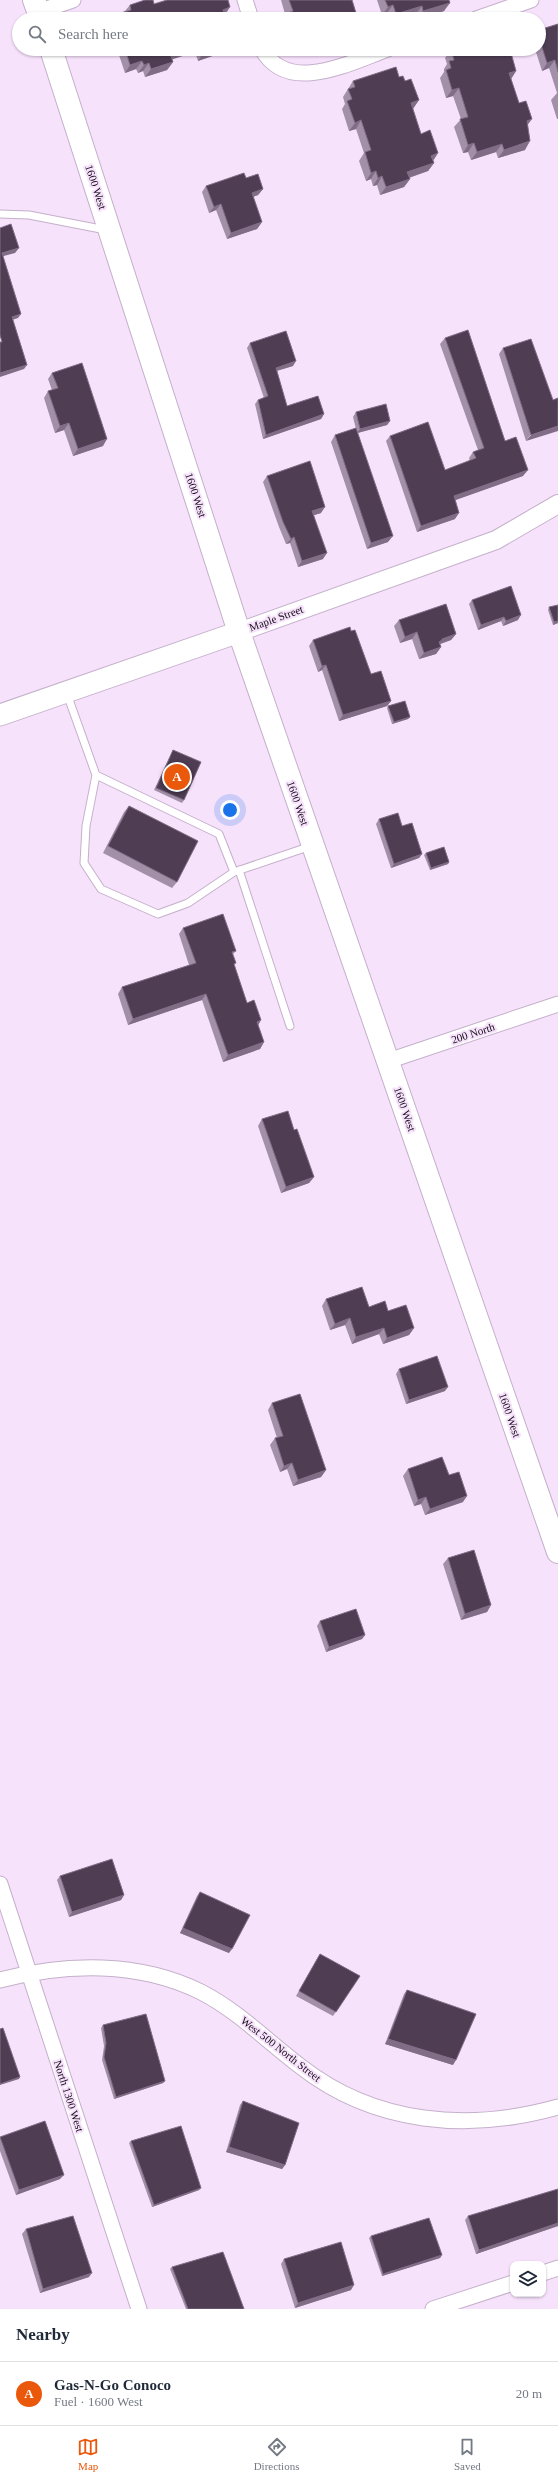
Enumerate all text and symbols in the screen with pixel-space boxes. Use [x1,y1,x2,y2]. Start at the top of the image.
search box [12,12,546,56]
icon: search [26,23,48,45]
text: Search here [58,26,128,42]
street label: 1600 West [83,163,109,211]
street label: 1600 West [183,471,209,519]
street label: Maple Street [247,603,305,633]
pin: A [164,762,190,792]
street label: 1600 West [285,779,311,827]
your location [220,800,240,820]
street label: 200 North [450,1020,497,1046]
street label: 1600 West [392,1085,418,1133]
street label: 1600 West [497,1391,523,1439]
street label: West 500 North Street [239,2014,323,2084]
street label: North 1300 West [52,2059,86,2133]
map controls [510,2261,546,2297]
button: layers [510,2261,546,2297]
text: Nearby [16,2325,70,2344]
text: Gas-N-Go Conoco [54,2377,171,2393]
text: A [24,2386,34,2401]
text: 20 m [516,2386,542,2401]
text: Fuel · 1600 West [54,2394,143,2409]
tab: Map [77,2436,99,2472]
tab: Directions [254,2436,299,2472]
tab: Saved [454,2436,481,2472]

